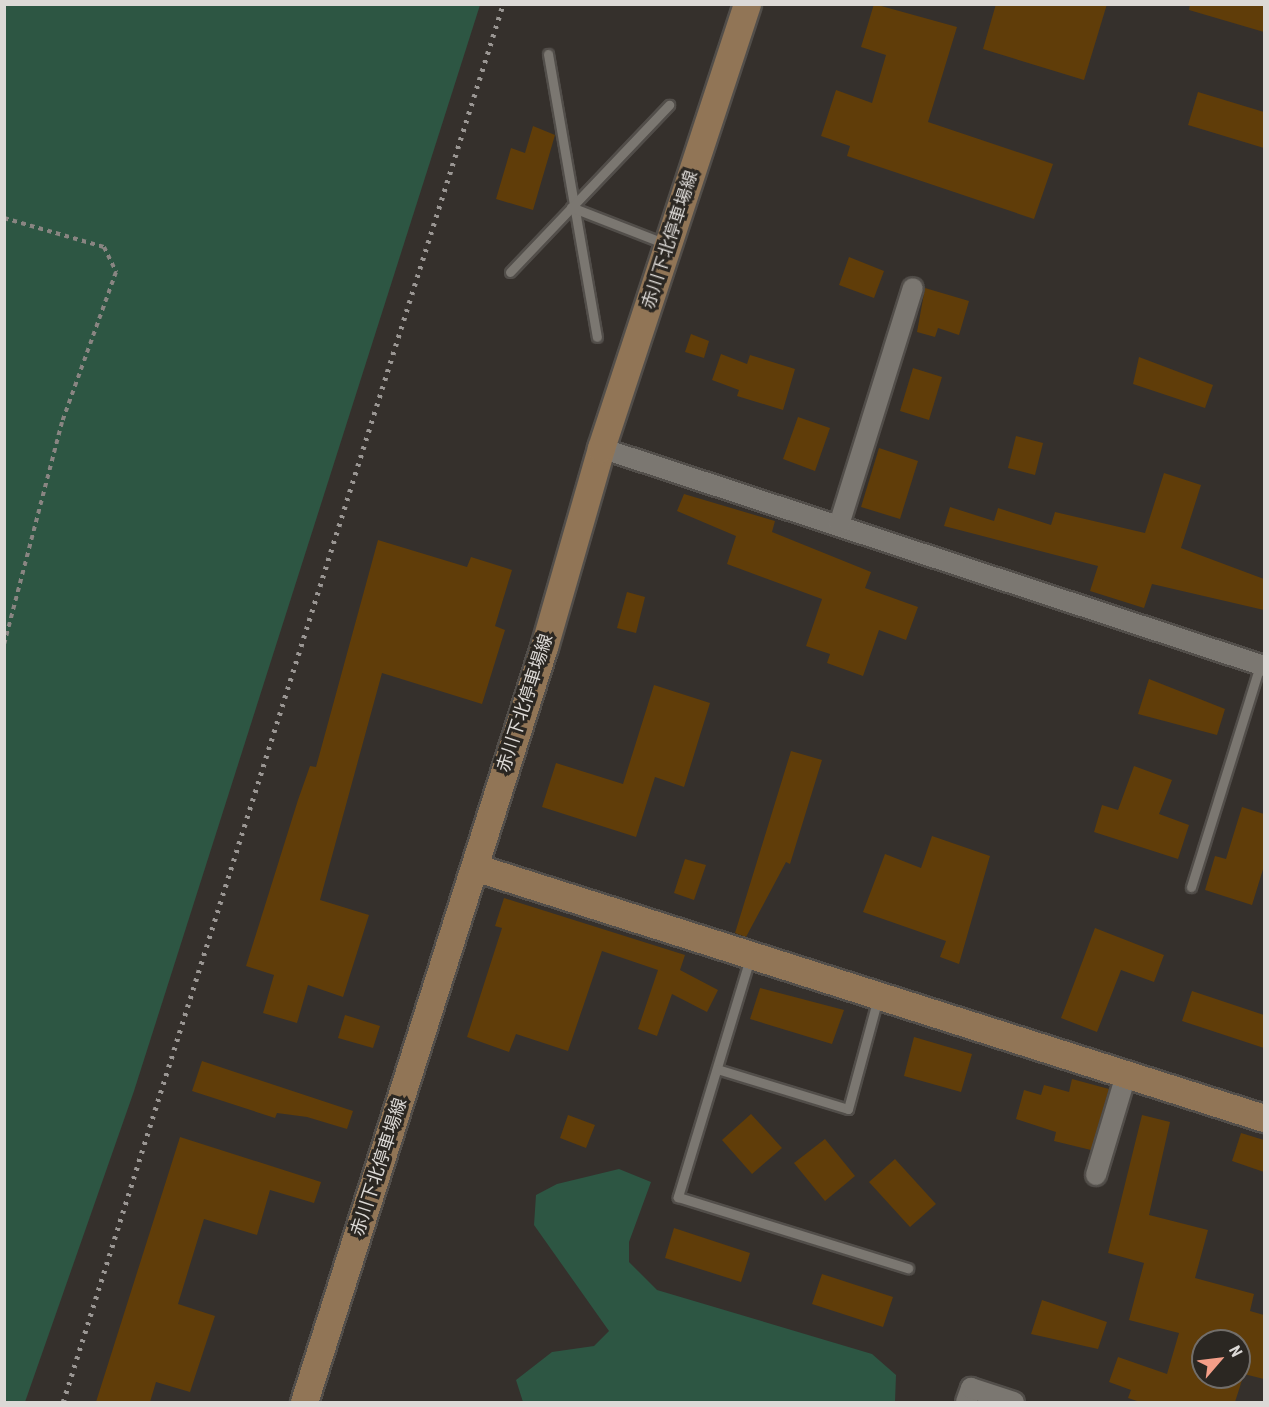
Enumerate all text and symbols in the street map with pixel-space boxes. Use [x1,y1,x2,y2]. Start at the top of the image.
street label: 赤川下北停車場線 [637,168,703,312]
street label: 赤川下北停車場線 [492,631,558,775]
street label: 赤川下北停車場線 [346,1095,412,1239]
north arrow [1191,1329,1251,1389]
text: N [1225,1342,1246,1360]

